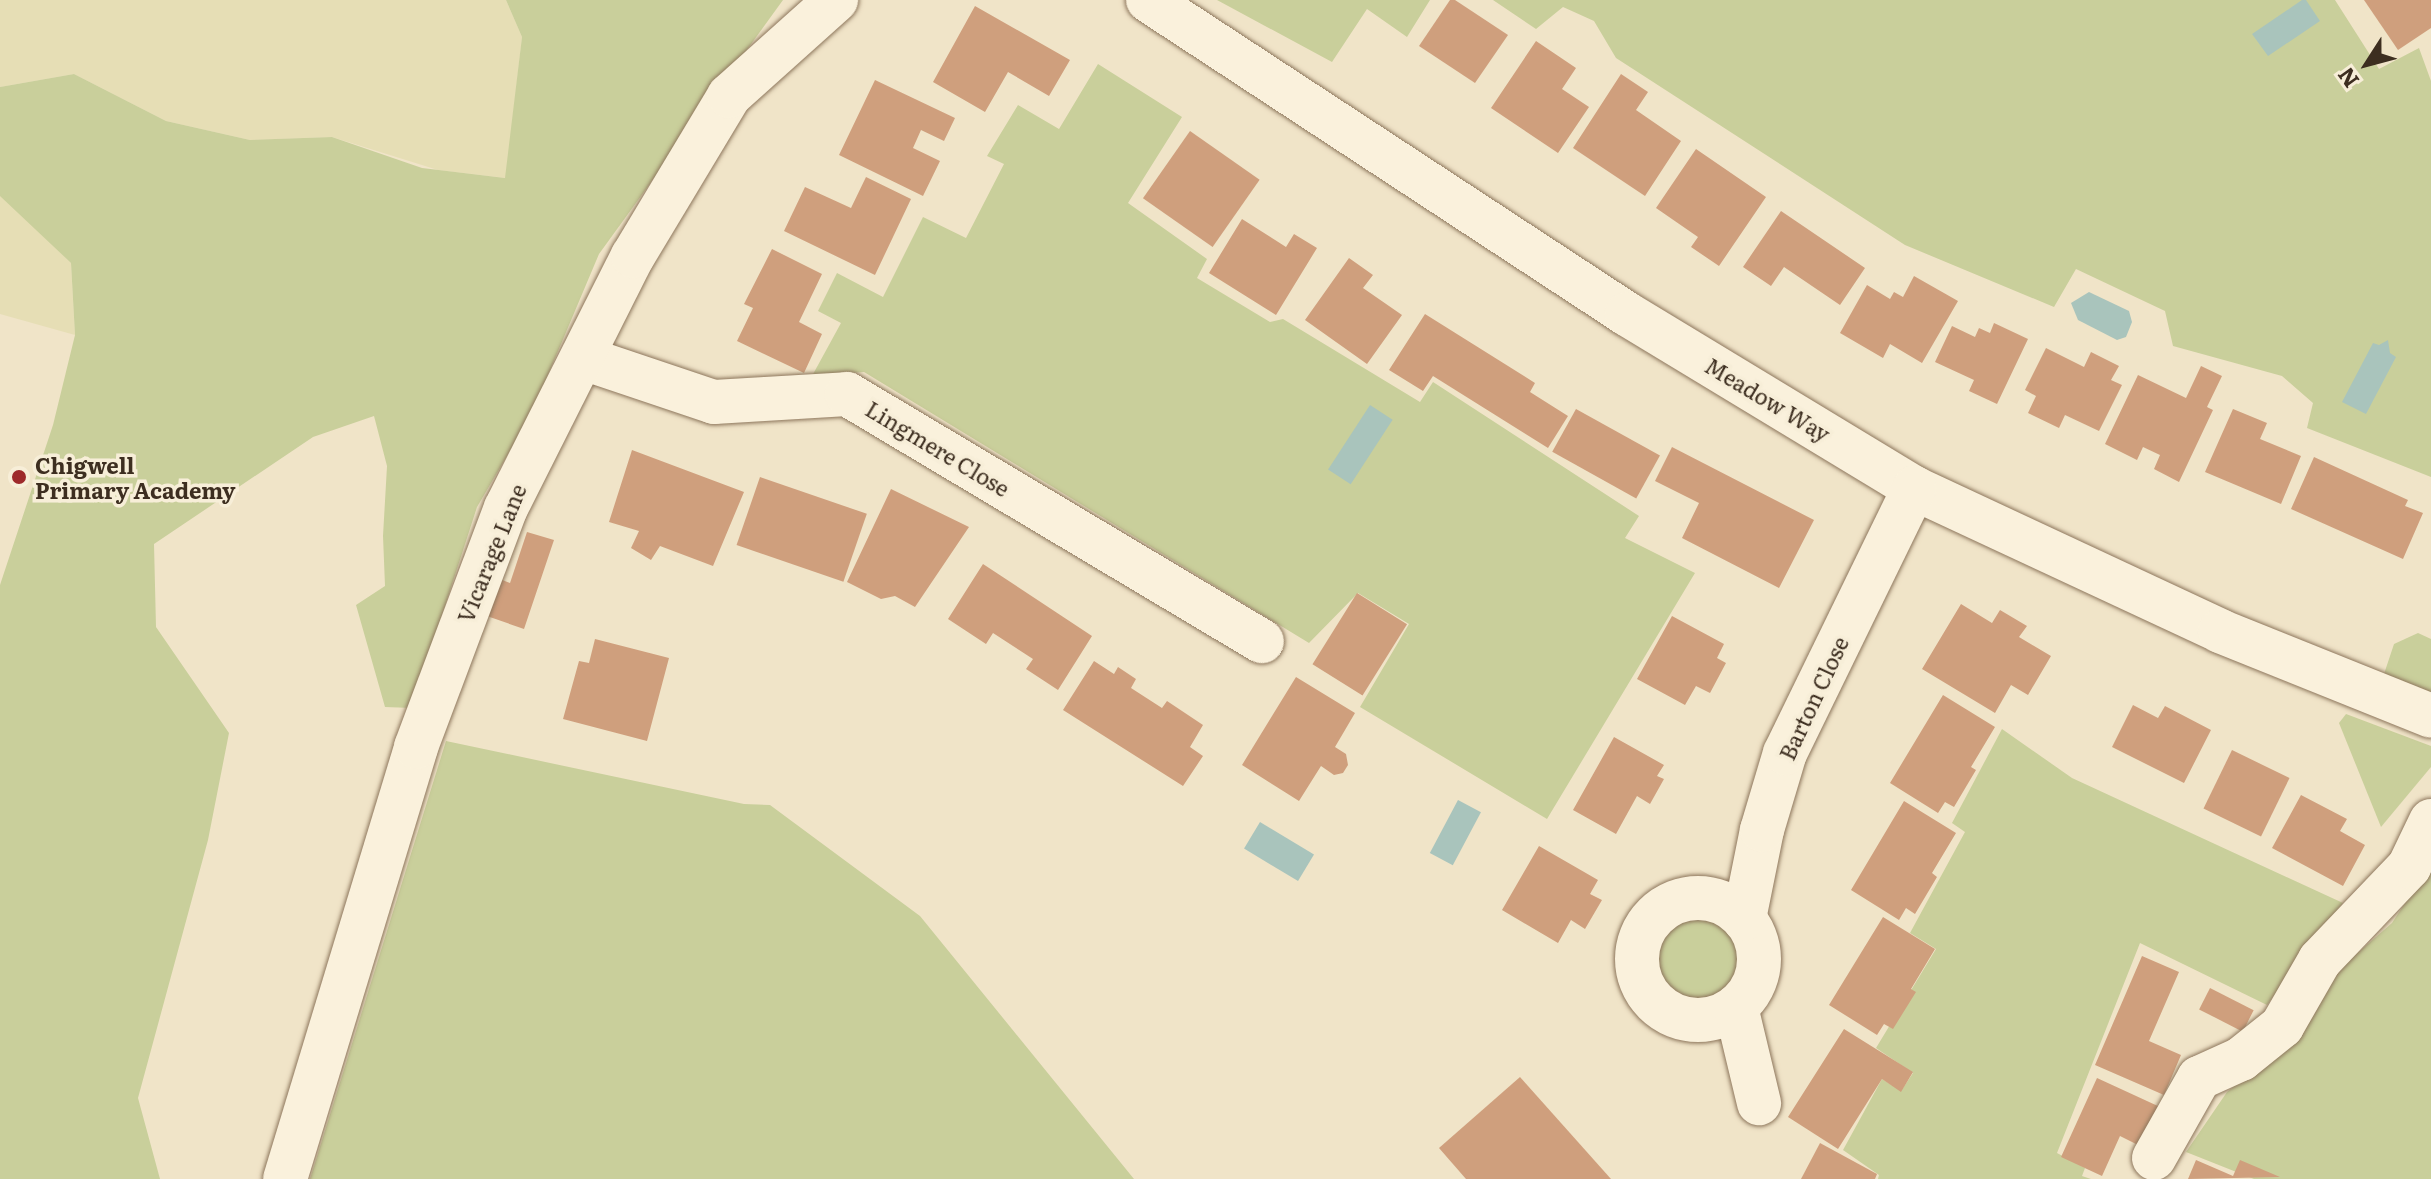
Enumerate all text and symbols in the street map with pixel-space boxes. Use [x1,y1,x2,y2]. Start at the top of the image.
north arrow [2327,24,2407,104]
text: N [2328,61,2366,96]
street label: Meadow Way [1701,351,1835,447]
street label: Lingmere Close [861,395,1015,501]
place label: Chigwell Primary Academy [35,451,235,502]
marker: Chigwell Primary Academy [10,468,28,486]
street label: Vicarage Lane [451,480,531,626]
street label: Barton Close [1773,632,1853,764]

